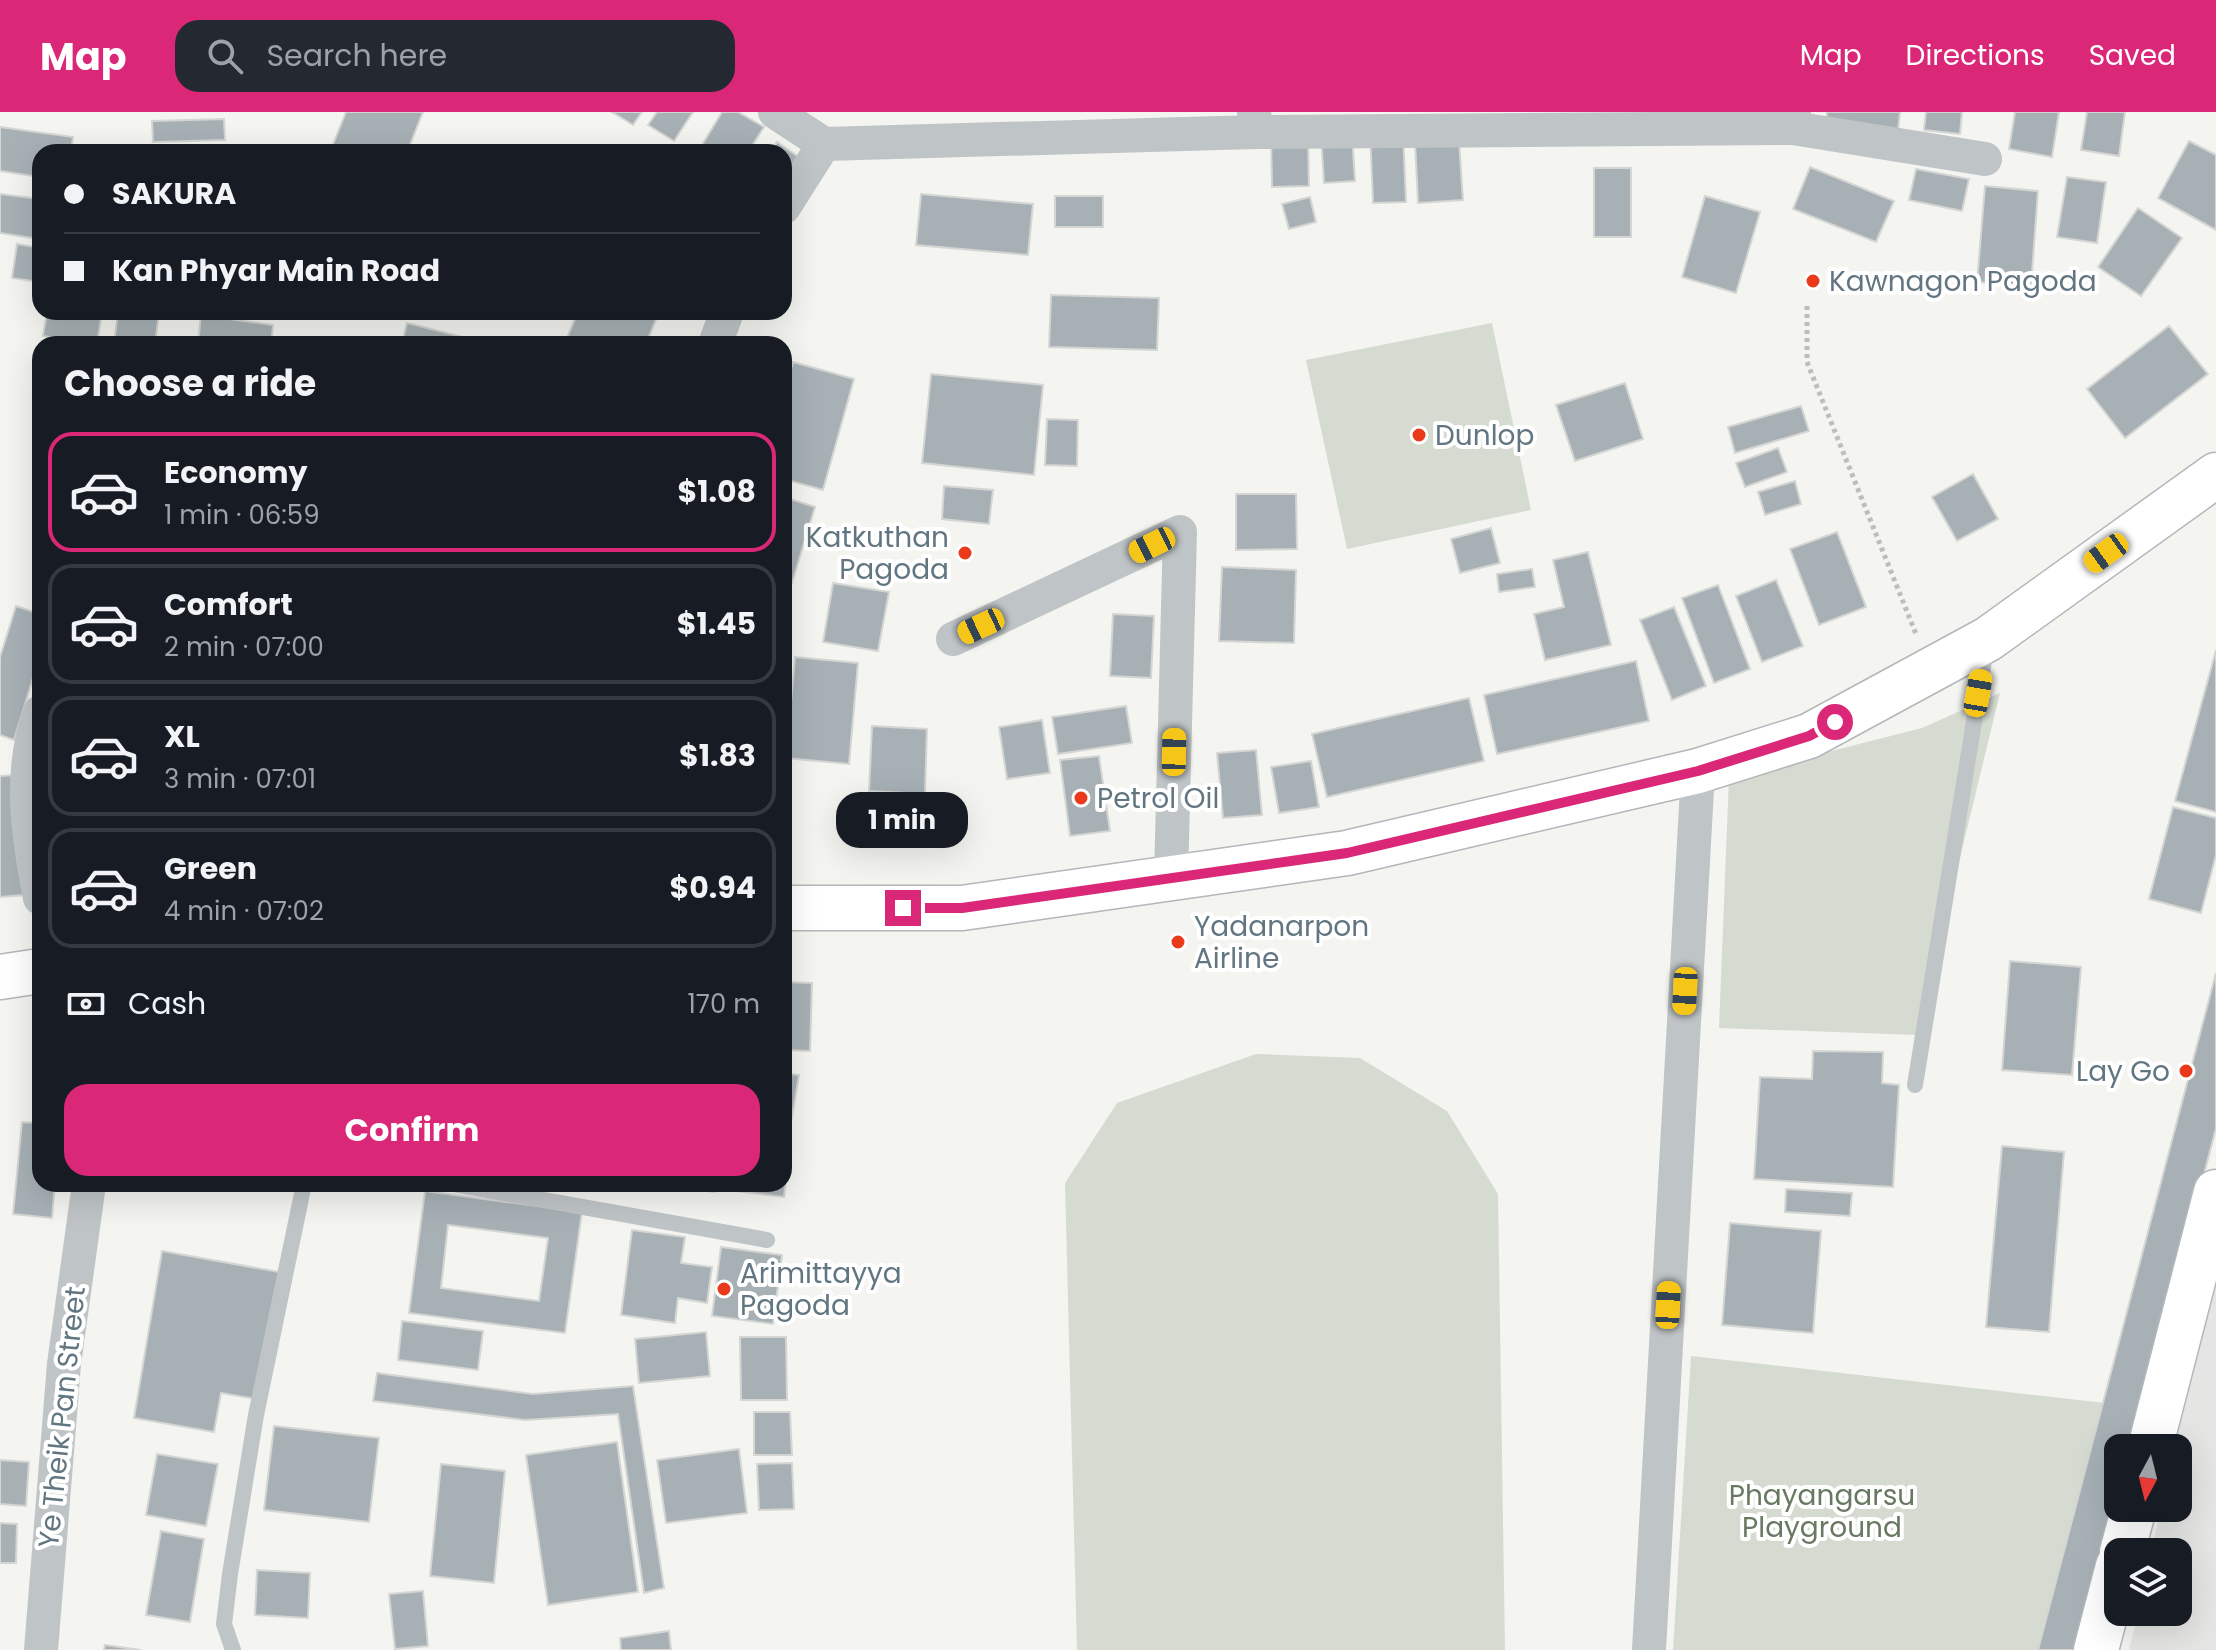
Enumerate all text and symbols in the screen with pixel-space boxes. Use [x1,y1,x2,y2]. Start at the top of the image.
search box [175,20,735,92]
text: Map [40,30,127,83]
icon: search [203,34,247,78]
text: Search here [267,34,447,77]
text: Map [1800,36,1862,75]
text: Directions [1906,36,2045,75]
text: Saved [2089,36,2176,75]
text: SAKURA [112,172,236,215]
text: Kan Phyar Main Road [112,249,440,292]
place label: Kawnagon Pagoda [1829,262,2097,301]
marker: Kawnagon Pagoda [1804,272,1822,290]
text: Choose a ride [64,358,316,409]
place label: Dunlop [1435,416,1534,455]
marker: Dunlop [1410,426,1428,444]
text: Economy [164,451,308,494]
icon: car [68,456,140,528]
text: $1.08 [678,470,756,513]
text: 1 min · 06:59 [164,497,320,533]
place label: Katkuthan Pagoda [806,518,949,589]
car [1125,524,1179,566]
car [2080,529,2132,577]
marker: Katkuthan Pagoda [956,544,974,562]
text: Comfort [164,583,293,626]
icon: car [68,588,140,660]
text: $1.45 [677,602,756,645]
car [954,605,1008,647]
text: 2 min · 07:00 [164,629,324,665]
car [1962,667,1994,719]
route start [1817,704,1853,740]
text: XL [164,715,200,758]
icon: car [68,720,140,792]
car [1162,728,1186,776]
text: $1.83 [679,734,756,777]
text: 3 min · 07:01 [164,761,316,797]
place label: Petrol Oil [1097,779,1219,818]
marker: Petrol Oil [1072,789,1090,807]
callout: 1 min [837,792,969,848]
text: 1 min [868,802,936,838]
text: Green [164,847,257,890]
icon: car [68,852,140,924]
text: $0.94 [669,866,756,909]
route end [885,890,921,926]
text: 4 min · 07:02 [164,893,324,929]
place label: Yadanarpon Airline [1194,907,1369,978]
marker: Yadanarpon Airline [1169,933,1187,951]
car [1672,966,1698,1016]
icon: cash [64,982,108,1026]
text: Cash [128,982,206,1025]
text: 170 m [687,986,760,1022]
place label: Lay Go [2076,1052,2170,1091]
marker: Lay Go [2177,1062,2195,1080]
button: Confirm [64,1084,760,1176]
place label: Arimittayya Pagoda [740,1254,902,1325]
marker: Arimittayya Pagoda [715,1280,733,1298]
car [1655,1280,1681,1330]
street label: Ye Theik Pan Street [29,1284,95,1550]
north arrow [2104,1434,2192,1522]
map controls [2104,1434,2192,1626]
park label: Phayangarsu Playground [1729,1476,1915,1547]
button: layers [2104,1538,2192,1626]

